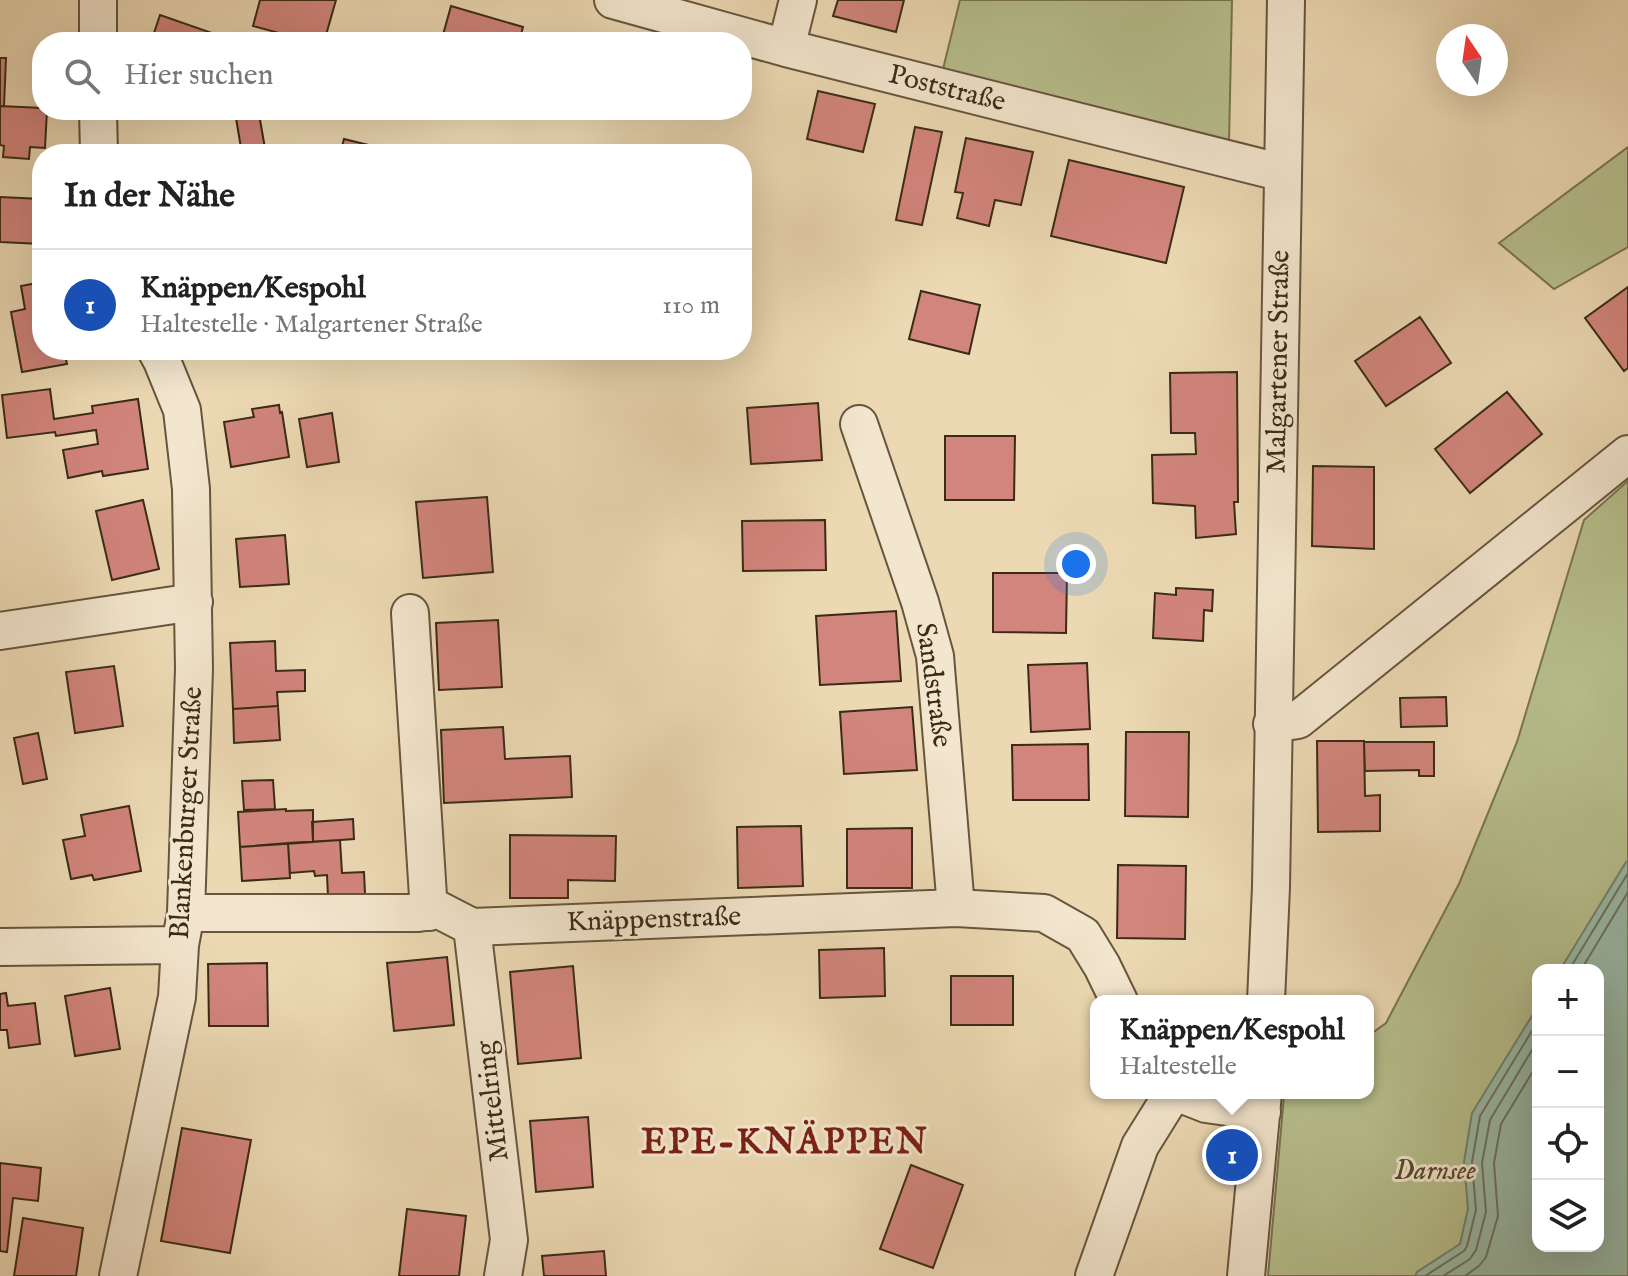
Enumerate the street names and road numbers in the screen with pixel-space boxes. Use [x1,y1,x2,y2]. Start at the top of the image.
street label: Poststraße [885,58,1009,120]
street label: Malgartener Straße [1260,250,1298,474]
street label: Sandstraße [907,620,959,750]
street label: Blankenburger Straße [163,685,211,940]
street label: Knäppenstraße [566,899,742,941]
street label: Mittelring [468,1038,518,1163]

